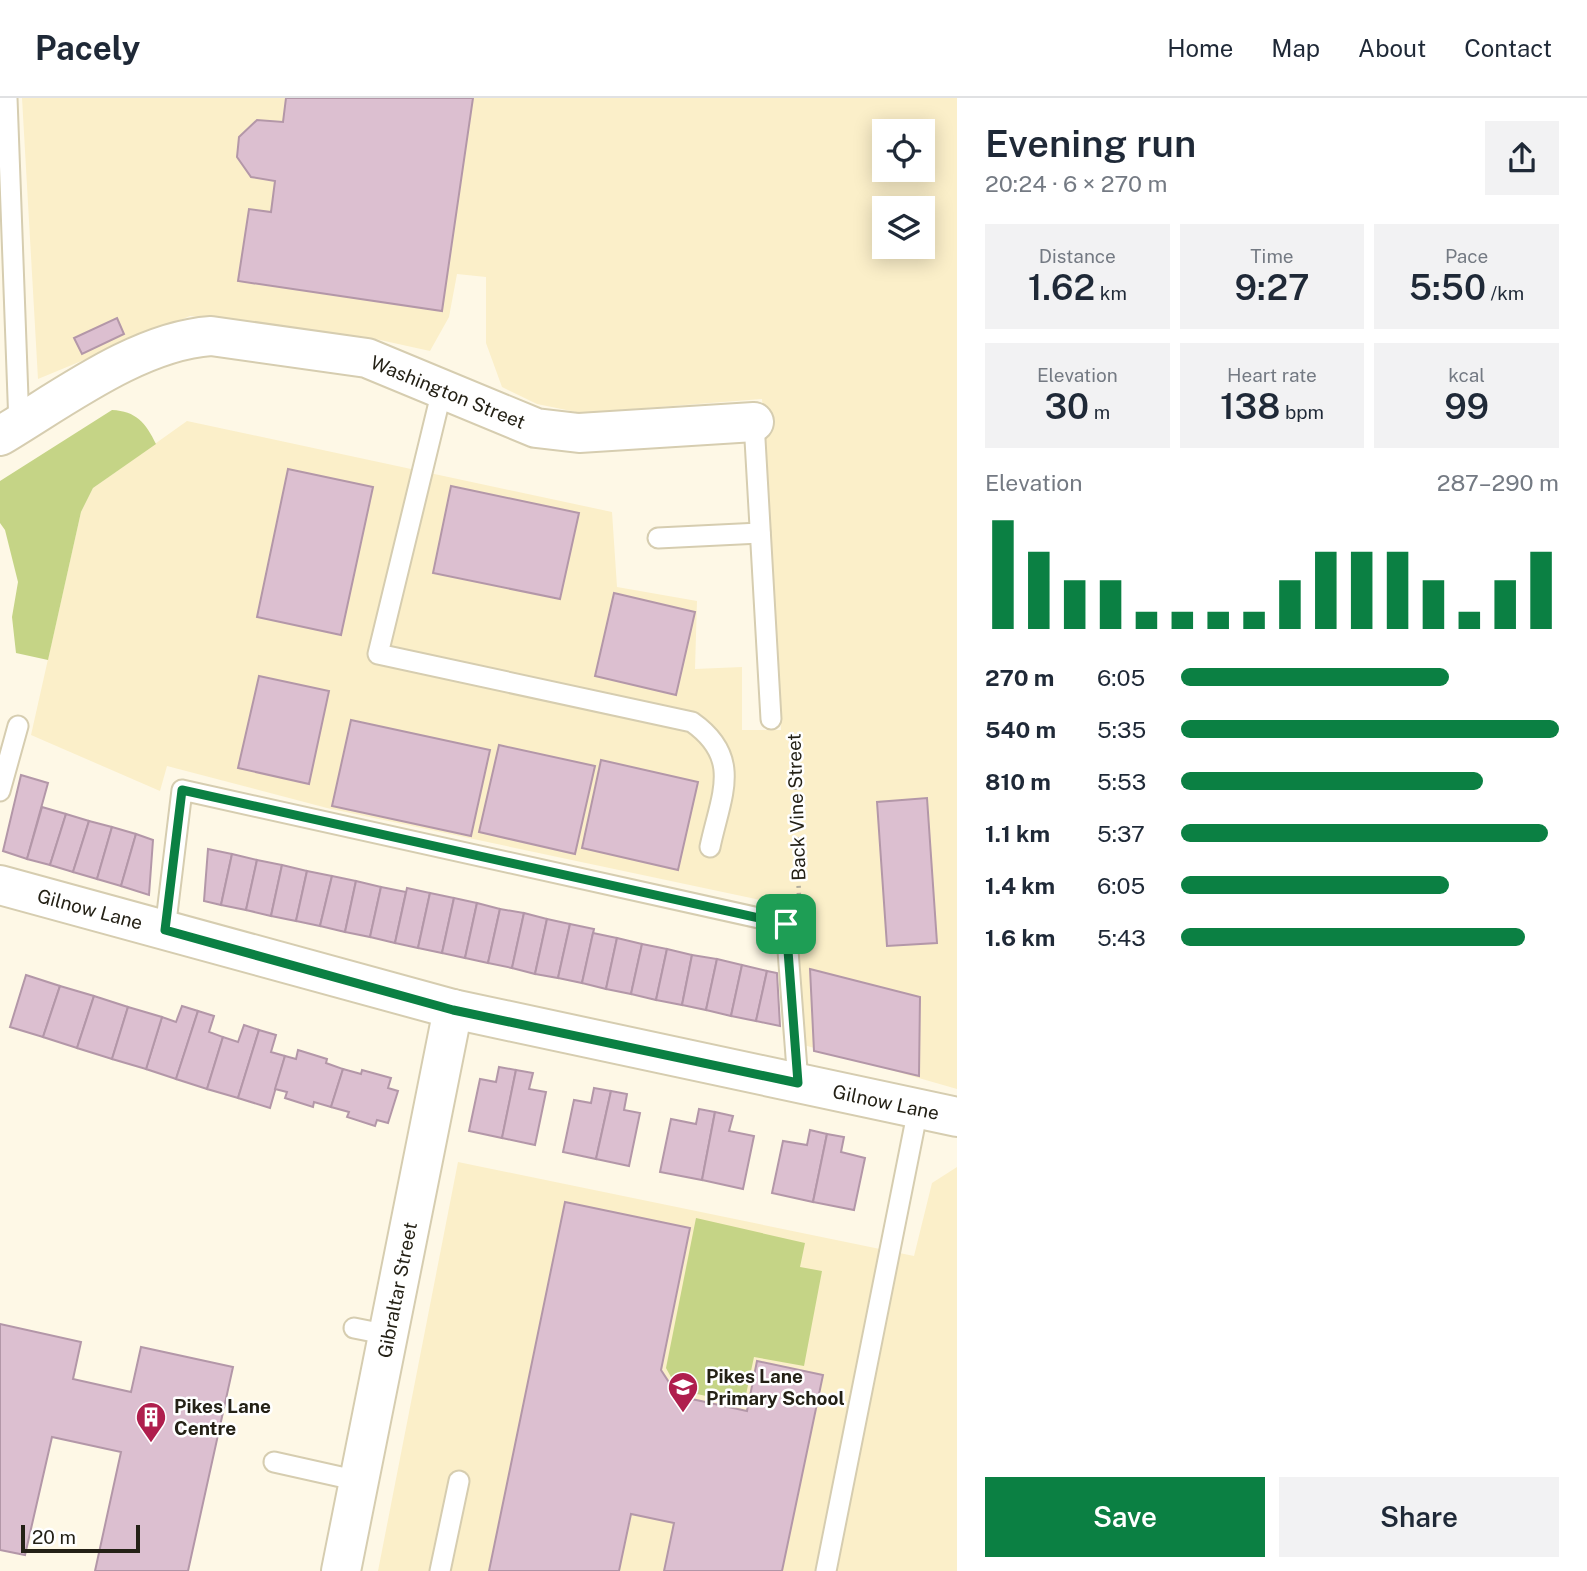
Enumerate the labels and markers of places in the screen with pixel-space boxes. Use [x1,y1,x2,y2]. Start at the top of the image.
pin [756,894,816,954]
place label: Pikes Lane Primary School [706,1365,845,1409]
school or university icon: Pikes Lane Primary School [666,1370,700,1414]
place label: Pikes Lane Centre [174,1395,271,1439]
building icon: Pikes Lane Centre [134,1400,168,1444]

